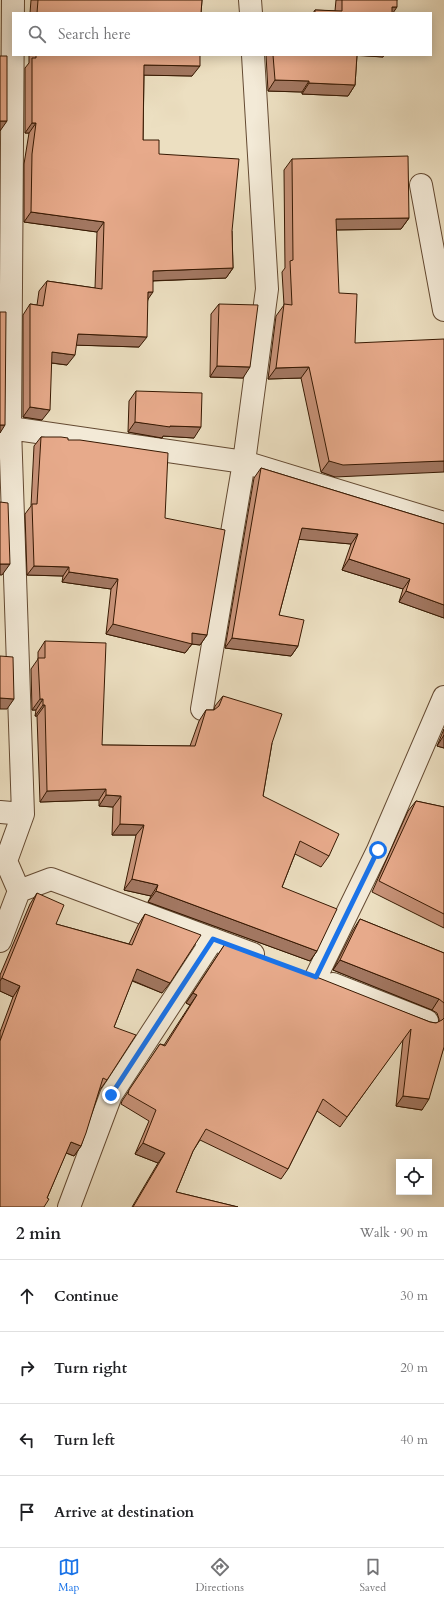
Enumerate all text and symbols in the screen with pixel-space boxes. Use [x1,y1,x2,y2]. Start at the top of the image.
search box [12,12,432,56]
icon: search [26,23,48,45]
text: Search here [58,24,131,44]
route start [369,841,387,859]
route end [102,1086,120,1104]
map controls [396,1159,432,1195]
button: locate [396,1159,432,1195]
text: 2 min [16,1222,61,1245]
text: Walk · 90 m [360,1224,428,1242]
icon: ahead [16,1285,38,1307]
text: Continue [54,1286,119,1306]
text: 30 m [400,1287,428,1305]
icon: right [16,1357,38,1379]
text: Turn right [54,1358,127,1378]
text: 20 m [400,1359,428,1377]
icon: left [16,1429,38,1451]
text: Turn left [54,1430,115,1450]
text: 40 m [400,1431,428,1449]
icon: arrive [16,1501,38,1523]
text: Arrive at destination [54,1502,194,1522]
tab: Map [58,1556,80,1595]
tab: Directions [195,1556,244,1595]
tab: Saved [360,1556,386,1595]

